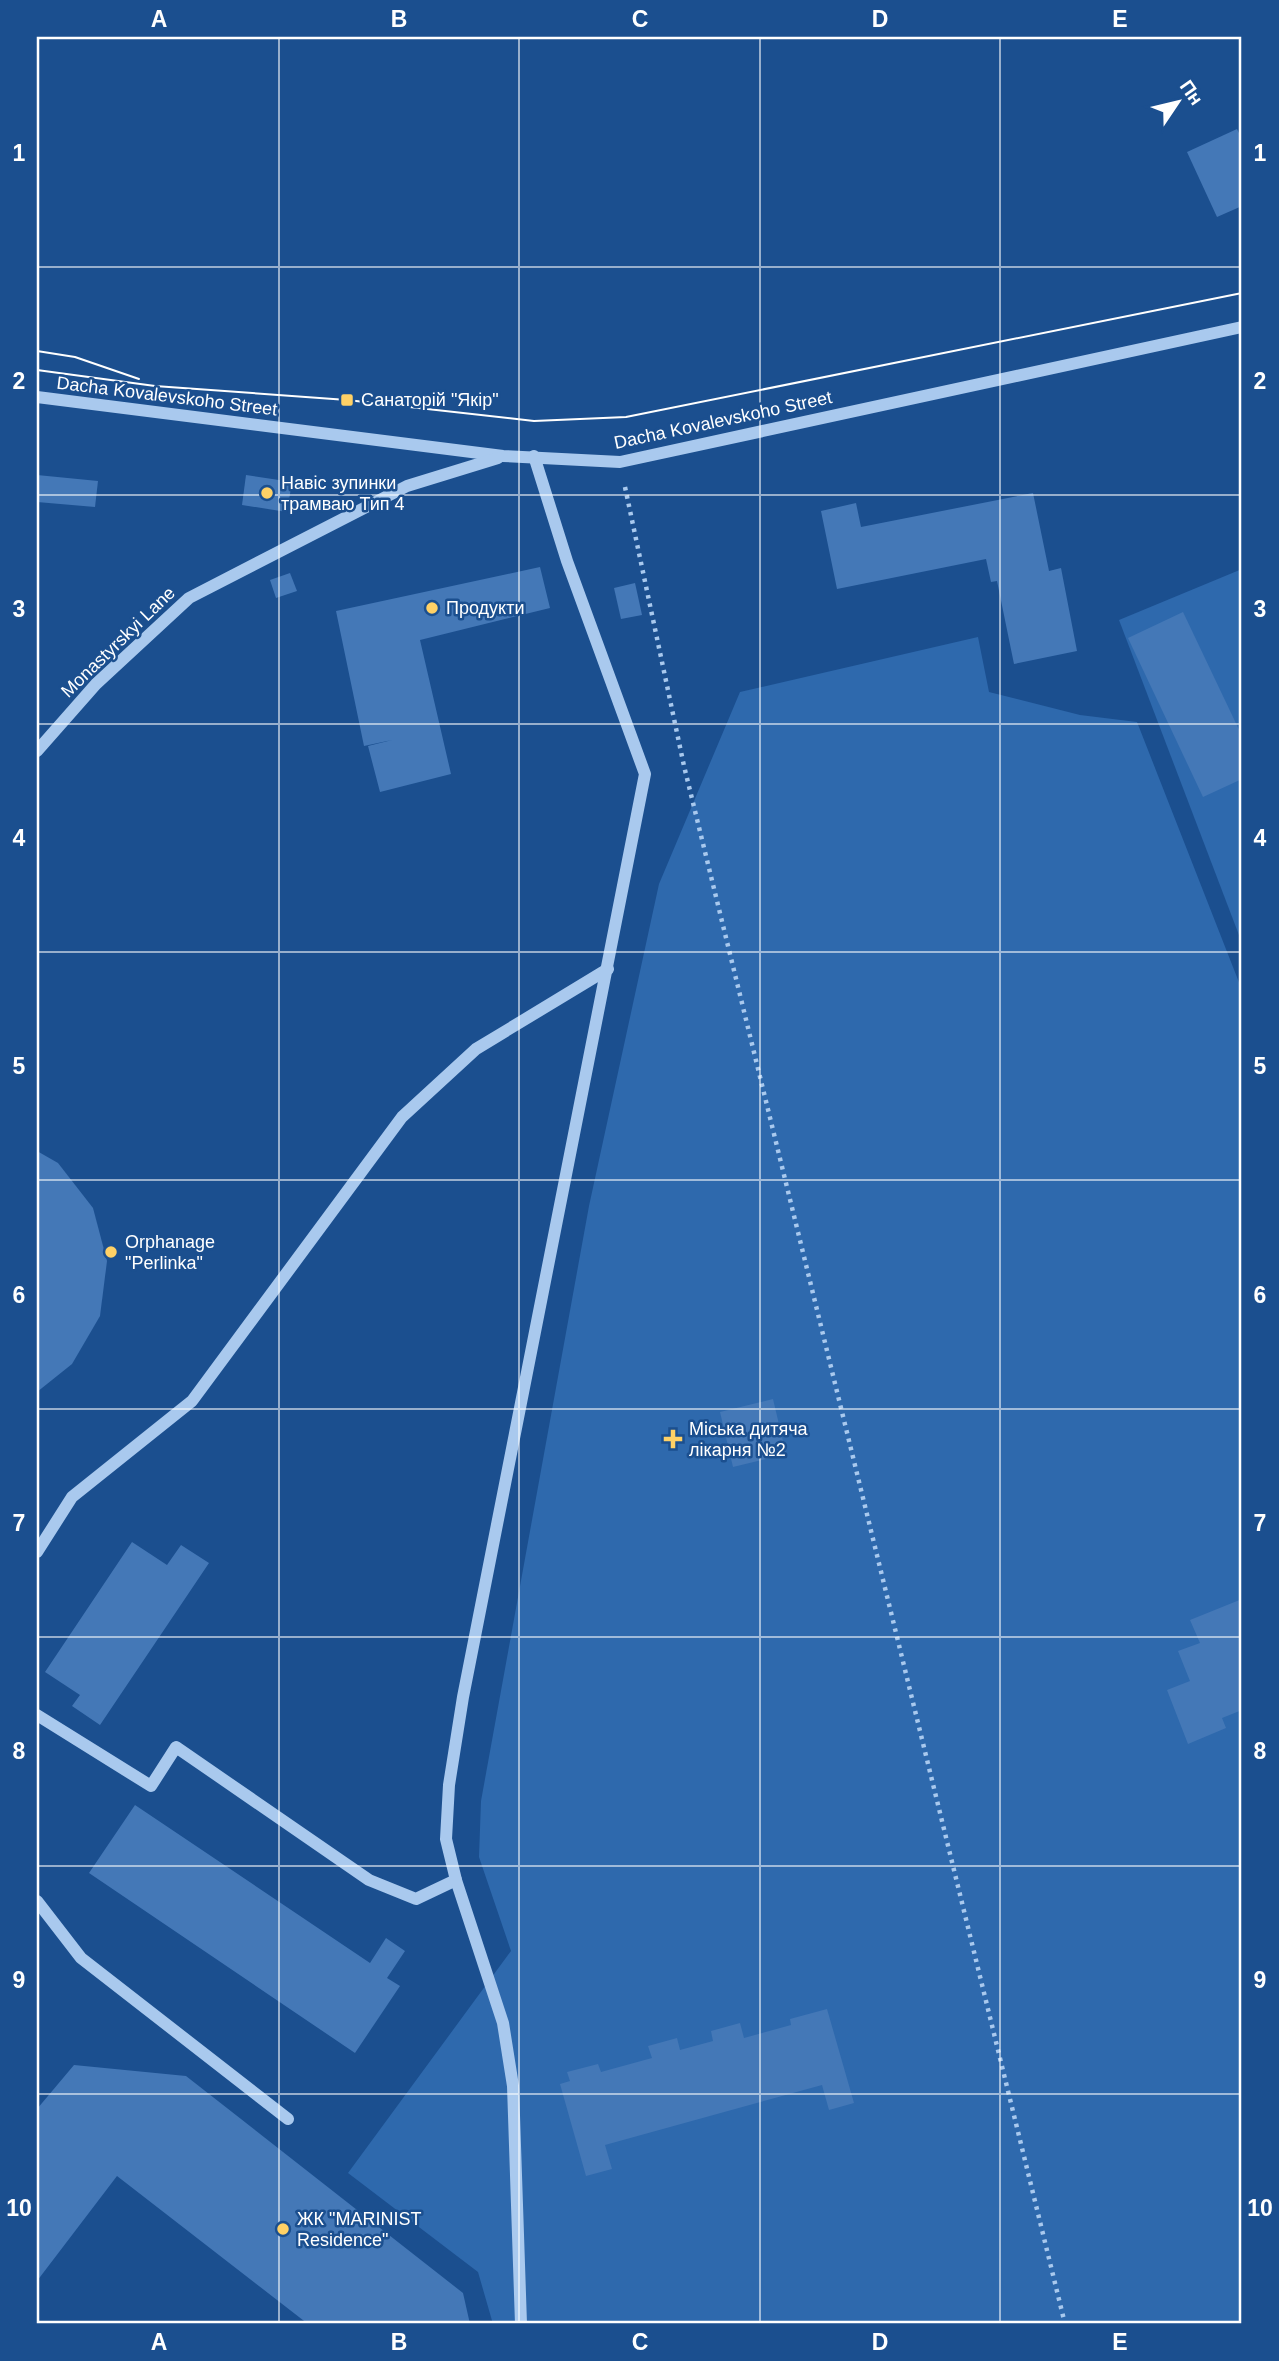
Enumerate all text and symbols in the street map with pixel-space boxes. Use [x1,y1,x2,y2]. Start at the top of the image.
text: A [151,6,167,32]
text: B [391,6,407,32]
text: C [632,6,648,32]
text: D [872,6,888,32]
text: E [1112,6,1128,32]
north arrow [1142,66,1212,136]
text: Пн [1176,76,1207,109]
text: 1 [13,140,26,166]
text: 1 [1254,140,1267,166]
text: 2 [13,368,25,394]
text: 2 [1254,368,1266,394]
street label: Dacha Kovalevskoho Street [56,373,278,419]
street label: Dacha Kovalevskoho Street [612,387,834,453]
place label: Санаторій "Якір" [361,390,499,410]
marker: Санаторій "Якір" [339,392,355,408]
place label: Навіс зупинки трамваю Тип 4 [281,473,405,514]
marker: Навіс зупинки трамваю Тип 4 [259,485,275,501]
street label: Monastyrskyi Lane [57,583,179,701]
text: 3 [13,596,25,622]
text: 3 [1254,596,1266,622]
place label: Продукти [446,598,524,618]
marker: Продукти [424,600,440,616]
text: 4 [13,825,26,851]
text: 4 [1254,825,1267,851]
text: 5 [13,1053,26,1079]
text: 5 [1254,1053,1267,1079]
place label: Orphanage "Perlinka" [125,1232,215,1273]
marker: Orphanage "Perlinka" [103,1244,119,1260]
text: 6 [13,1282,25,1308]
text: 6 [1254,1282,1266,1308]
place label: Міська дитяча лікарня №2 [689,1419,809,1460]
marker: Міська дитяча лікарня №2 [663,1429,683,1449]
text: 7 [13,1510,25,1536]
text: 7 [1254,1510,1266,1536]
text: 8 [13,1738,26,1764]
text: 8 [1254,1738,1267,1764]
text: 9 [13,1967,25,1993]
text: 9 [1254,1967,1266,1993]
text: 10 [6,2195,32,2221]
text: 10 [1247,2195,1273,2221]
place label: ЖК "MARINIST Residence" [297,2209,422,2250]
marker: ЖК "MARINIST Residence" [275,2221,291,2237]
text: A [151,2329,167,2355]
text: B [391,2329,407,2355]
text: C [632,2329,648,2355]
text: D [872,2329,888,2355]
text: E [1112,2329,1128,2355]

